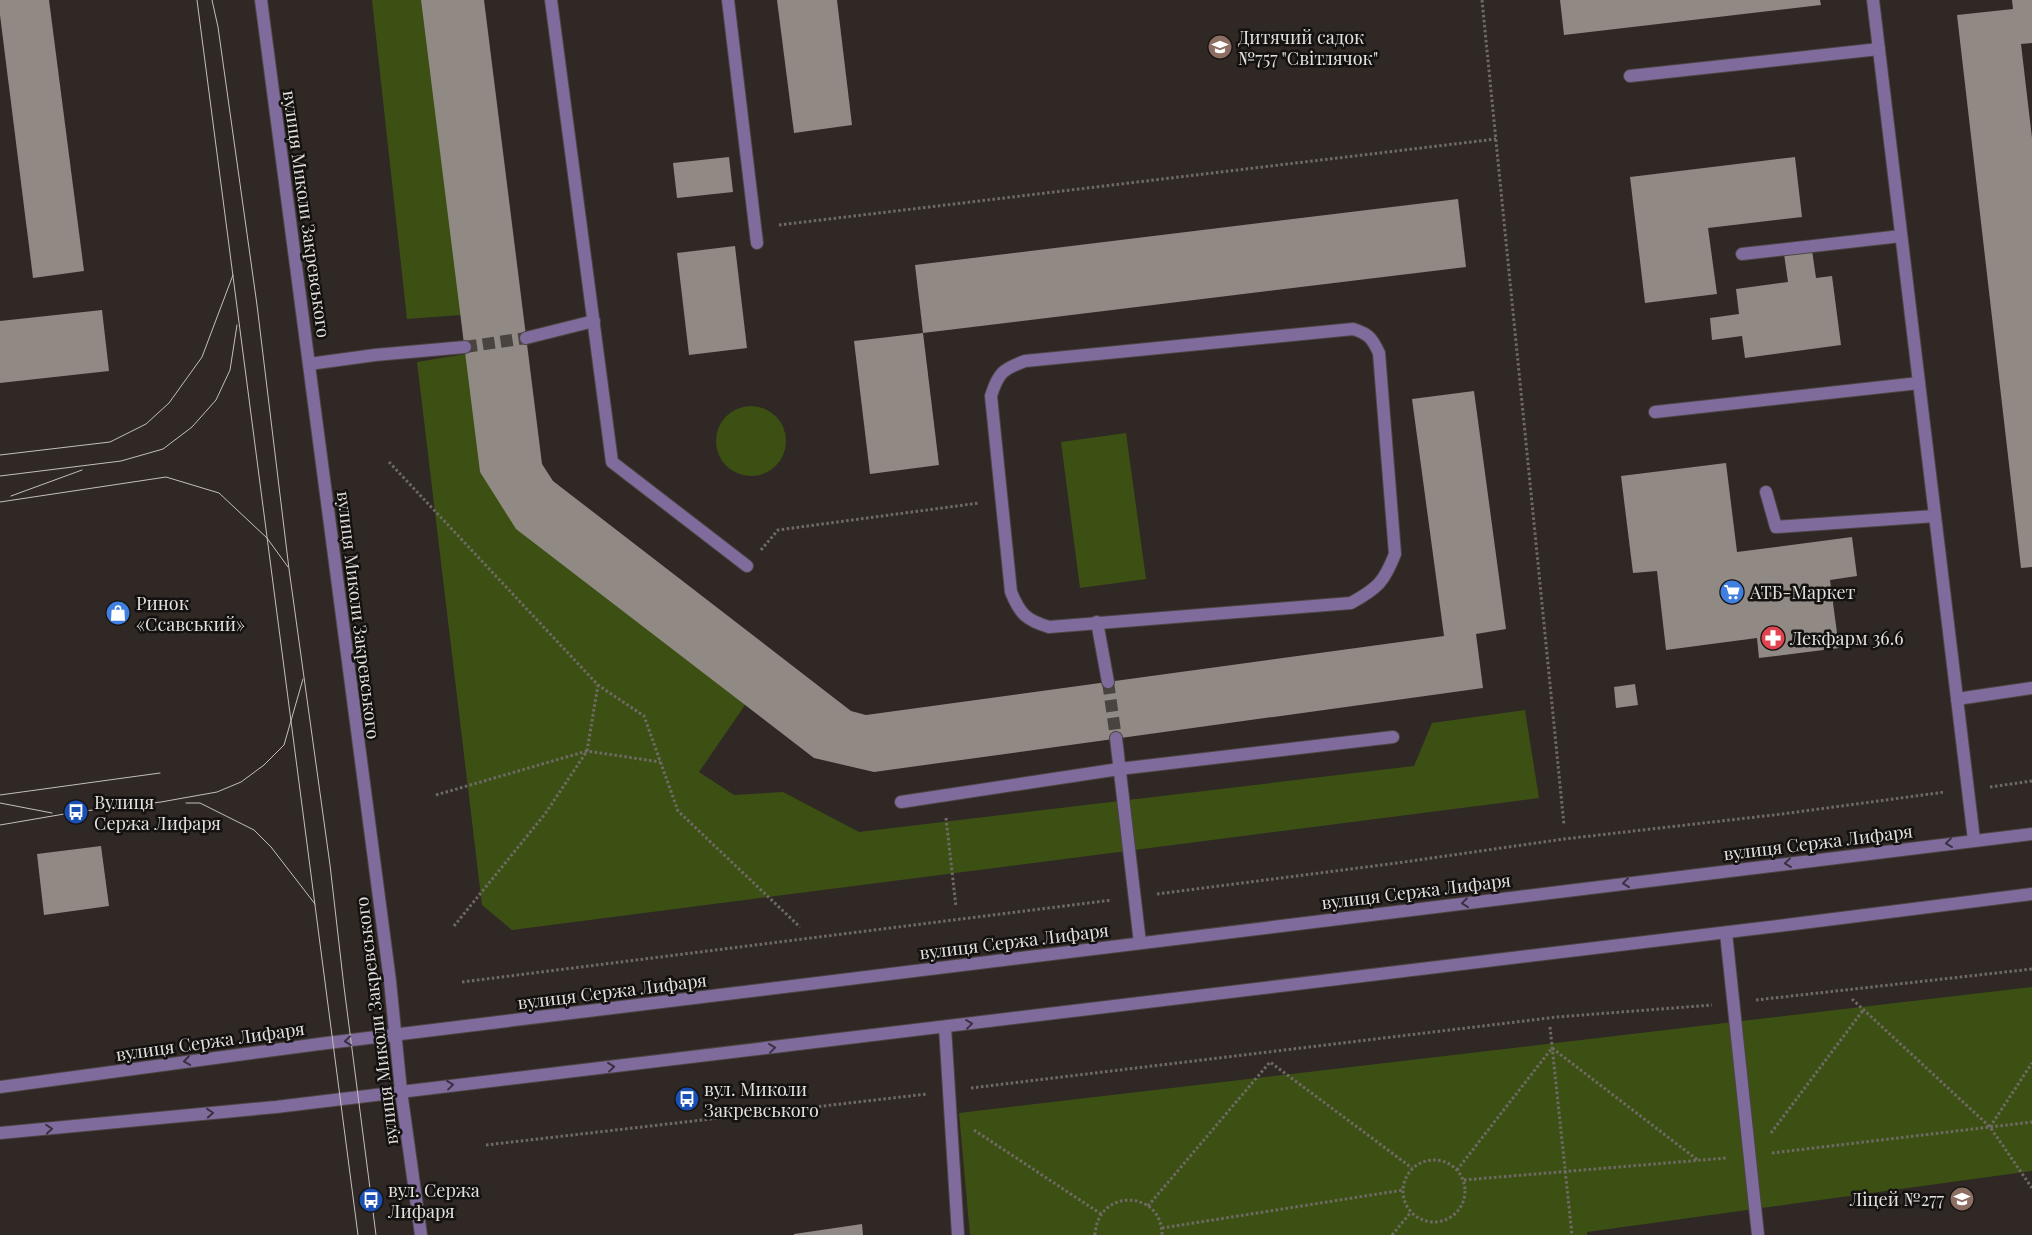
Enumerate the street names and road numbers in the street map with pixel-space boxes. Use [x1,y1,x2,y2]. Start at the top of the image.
street label: вулиця Миколи Закревського [278,89,336,339]
street label: вулиця Миколи Закревського [332,490,386,740]
street label: вулиця Сержа Лифаря [1722,818,1914,866]
street label: вулиця Сержа Лифаря [1320,867,1512,915]
street label: вулиця Миколи Закревського [349,896,403,1146]
street label: вулиця Сержа Лифаря [918,917,1110,965]
street label: вулиця Сержа Лифаря [516,967,708,1015]
street label: вулиця Сержа Лифаря [114,1016,306,1066]

